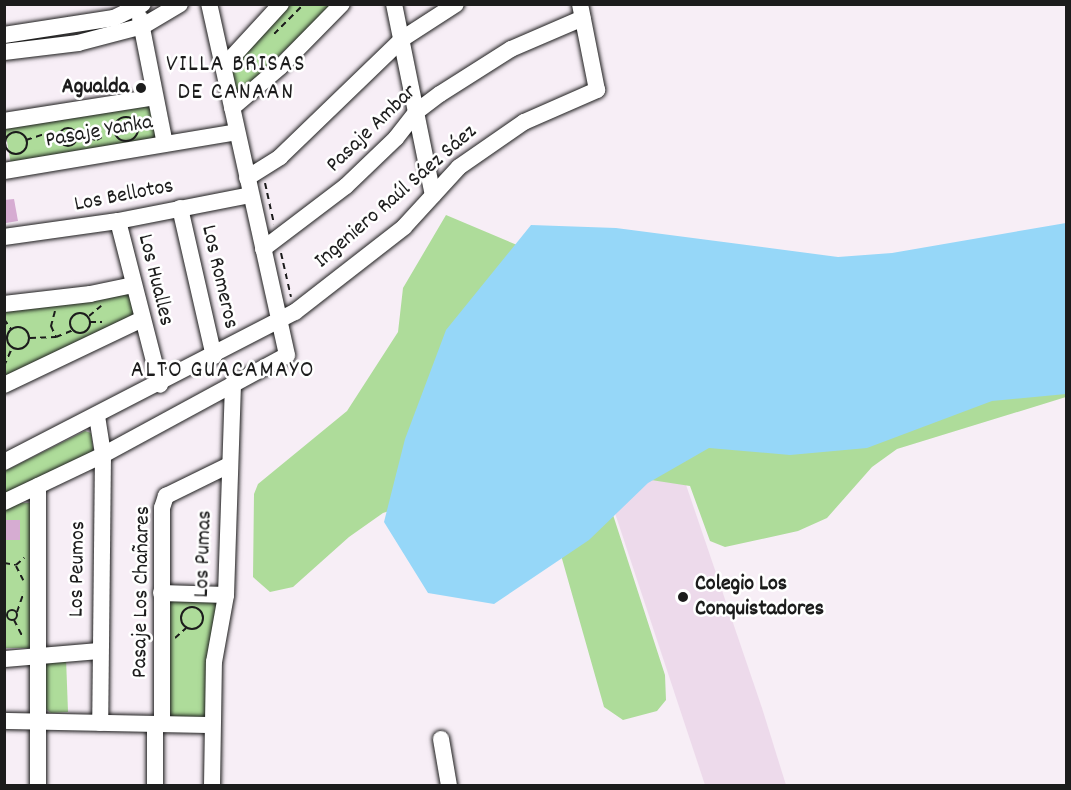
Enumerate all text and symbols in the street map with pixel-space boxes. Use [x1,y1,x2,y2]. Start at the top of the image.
district label: VILLA BRISAS DE CANAAN [166,52,306,108]
place label: Agualda [62,75,129,101]
street label: Pasaje Ambar [321,79,423,179]
marker: Agualda [134,81,148,95]
street label: Pasaje Yanka [43,110,155,154]
street label: Ingeniero Raúl Sáez Sáez [309,119,483,275]
street label: Los Bellotos [72,173,176,219]
street label: Los Romeros [194,223,244,331]
street label: Los Hualles [131,231,179,329]
district label: ALTO GUACAMAYO [131,358,315,386]
street label: Pasaje Los Chañares [127,506,157,678]
street label: Los Pumas [189,510,219,598]
street label: Los Peumos [64,521,92,617]
place label: Colegio Los Conquistadores [695,571,824,622]
marker: Colegio Los Conquistadores [676,590,690,604]

